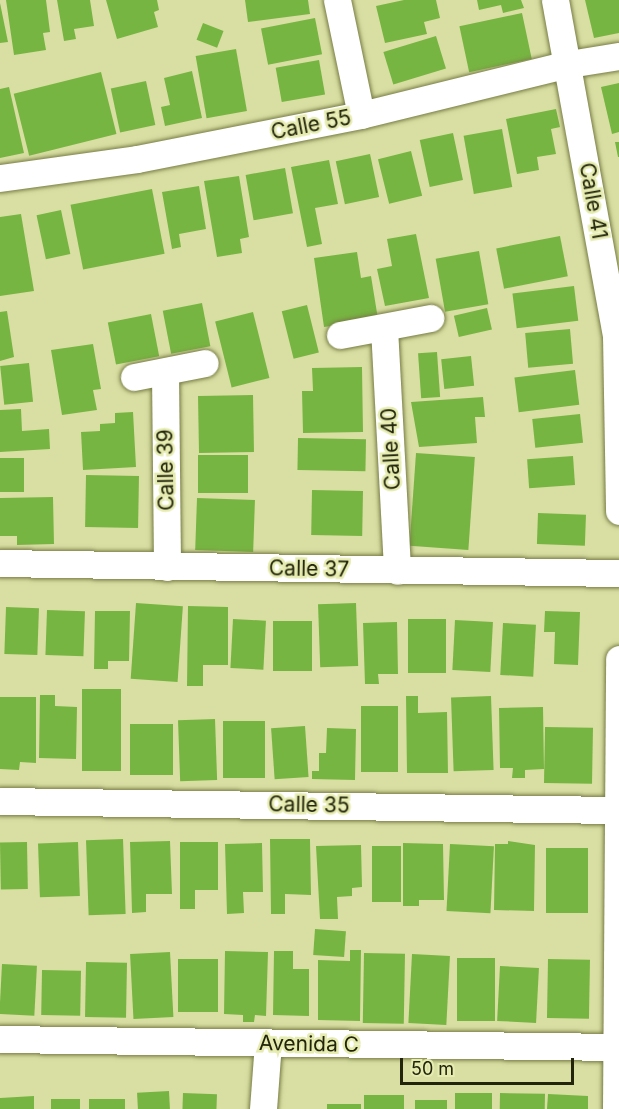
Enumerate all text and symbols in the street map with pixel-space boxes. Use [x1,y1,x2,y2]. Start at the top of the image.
street label: Calle 55 [269,105,353,145]
street label: Calle 41 [574,161,612,241]
street label: Calle 40 [376,407,406,491]
street label: Calle 39 [153,429,179,511]
street label: Calle 37 [269,556,349,582]
street label: Calle 35 [268,792,350,818]
street label: Avenida C [259,1031,359,1057]
scale bar [403,1046,577,1084]
text: 50 m [411,1058,454,1079]

